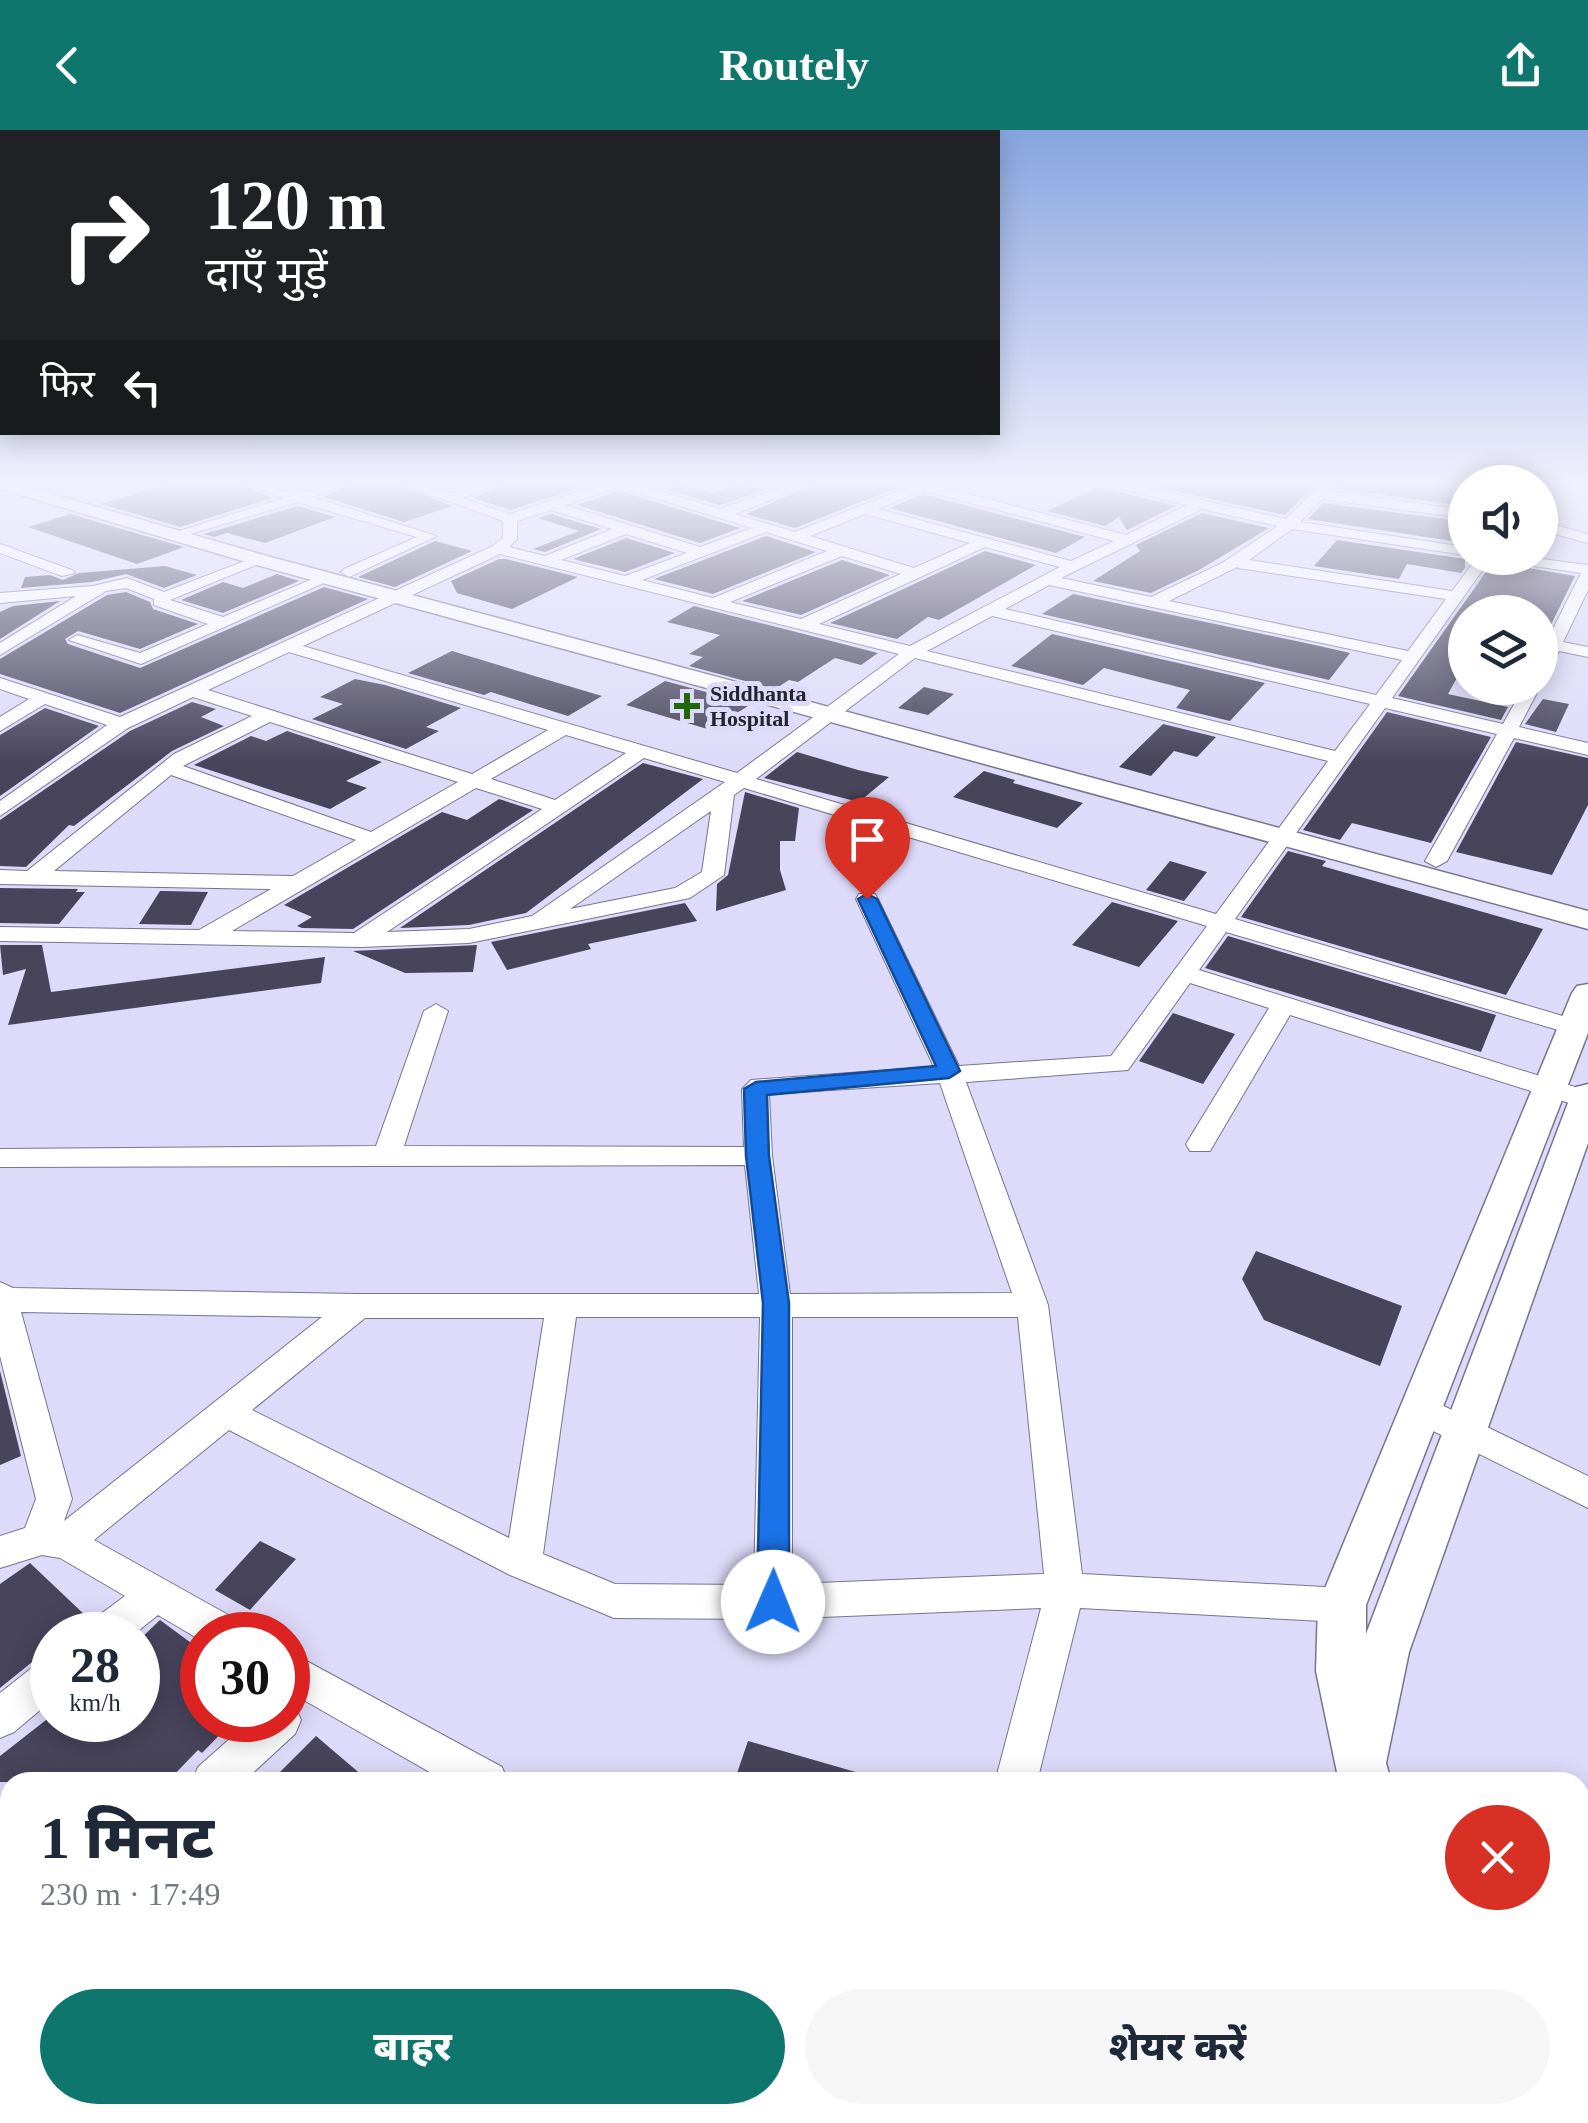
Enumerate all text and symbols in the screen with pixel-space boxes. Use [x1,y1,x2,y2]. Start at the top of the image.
icon: back [40,38,95,93]
icon: share [1493,38,1548,93]
text: Routely [719,40,869,90]
text: 120 m [205,167,386,244]
icon: right [40,170,170,300]
text: दाएँ मुड़ें [205,249,328,299]
icon: left [115,360,170,415]
text: फिर [40,363,95,405]
map controls [1448,465,1558,705]
button: sound [1448,465,1558,575]
button: layers [1448,595,1558,705]
place label: Siddhanta Hospital [710,681,807,731]
marker: Siddhanta Hospital [674,693,700,719]
pin [825,797,910,900]
icon: arrive [840,812,895,867]
position arrow [721,1550,825,1654]
speed limit sign: 30 [180,1612,310,1742]
text: 28 [70,1637,120,1693]
text: km/h [69,1689,121,1716]
text: 1 मिनट [40,1805,214,1871]
button: close [1445,1805,1550,1910]
text: 230 m · 17:49 [40,1876,220,1912]
button: बाहर [40,1989,785,2104]
button: शेयर करें [805,1989,1550,2104]

